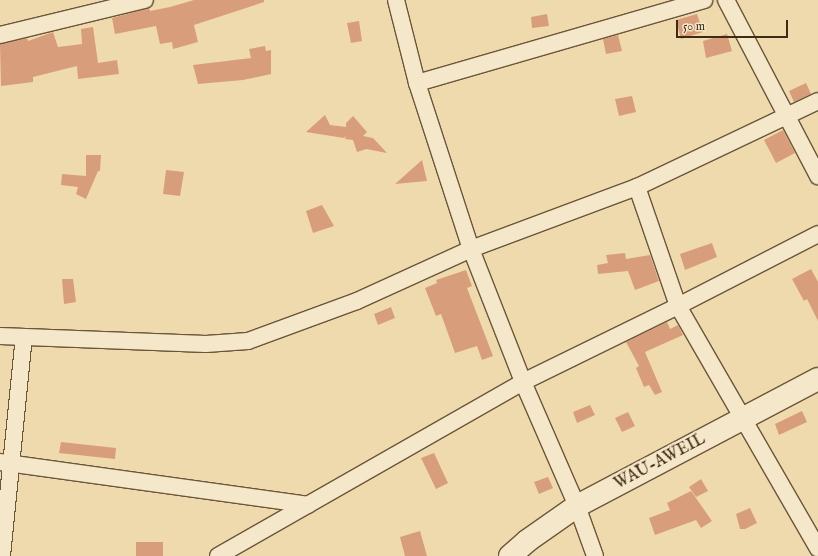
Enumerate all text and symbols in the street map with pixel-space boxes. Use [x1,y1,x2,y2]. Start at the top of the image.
scale bar [678,12,790,38]
text: 50 m [683,19,705,34]
street label: WAU-AWEIL [611,430,709,494]

